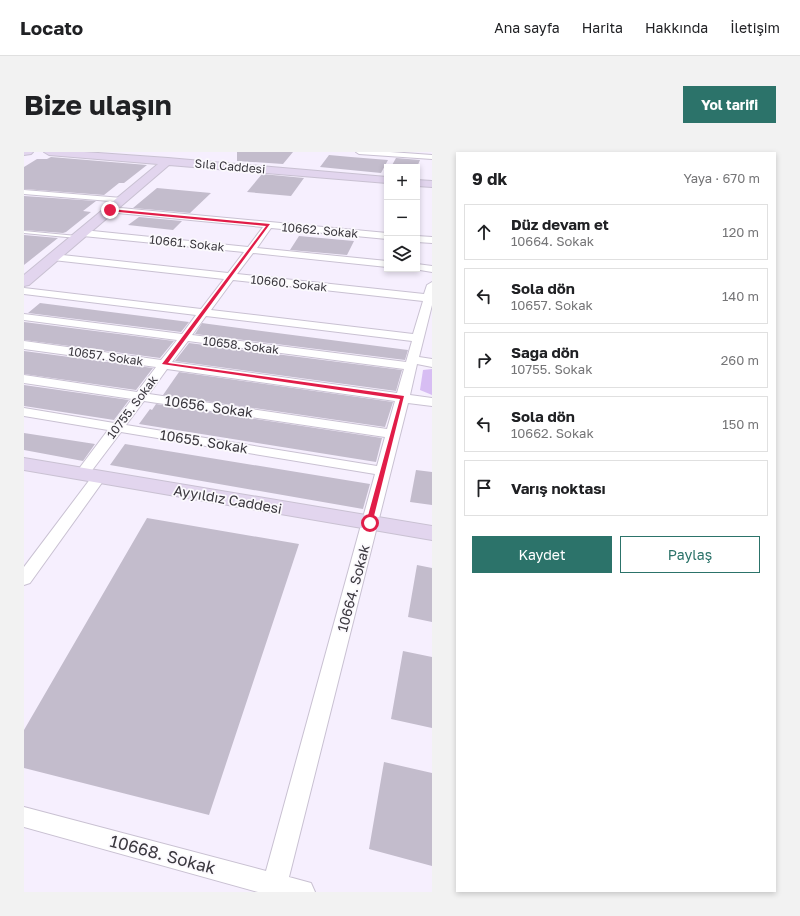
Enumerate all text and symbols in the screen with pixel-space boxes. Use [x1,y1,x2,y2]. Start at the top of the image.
text: Locato [20,16,83,39]
text: Ana sayfa [494,19,560,36]
text: Harita [582,19,623,36]
text: Hakkında [645,19,708,36]
text: İletişim [730,19,780,36]
button: Yol tarifi [683,86,776,123]
text: Bize ulaşın [24,88,172,121]
street label: Sıla Caddesi [194,155,266,177]
map controls [384,164,420,272]
button: + [384,164,420,200]
text: 9 dk [472,168,507,189]
text: Yaya · 670 m [683,170,760,186]
button: − [384,200,420,236]
route end [101,201,119,219]
text: Düz devam et [511,215,609,233]
street label: 10662. Sokak [281,219,359,241]
icon: ahead [473,221,495,243]
text: 120 m [722,224,759,240]
street label: 10661. Sokak [149,232,225,254]
text: 10664. Sokak [511,233,594,249]
button: layers [384,236,420,272]
street label: 10660. Sokak [250,272,328,295]
text: Sola dön [511,279,575,297]
icon: left [473,285,495,307]
text: 140 m [722,288,759,304]
text: 10657. Sokak [511,297,593,313]
street label: 10658. Sokak [202,333,280,357]
street label: 10657. Sokak [68,343,145,369]
text: Sağa dön [511,343,579,361]
icon: right [473,349,495,371]
text: 260 m [721,352,759,368]
text: 10755. Sokak [511,361,593,377]
street label: 10755. Sokak [103,372,161,442]
street label: 10656. Sokak [164,391,254,421]
text: Sola dön [511,407,575,425]
icon: left [473,413,495,435]
text: 150 m [722,416,759,432]
text: 10662. Sokak [511,425,594,441]
street label: 10655. Sokak [159,426,249,456]
icon: arrive [473,477,495,499]
text: Varış noktası [511,479,606,497]
street label: Ayyıldız Caddesi [173,481,283,517]
route start [361,514,379,532]
button: Kaydet [472,536,612,573]
button: Paylaş [620,536,760,573]
street label: 10664. Sokak [333,542,373,633]
street label: 10668. Sokak [108,830,219,878]

